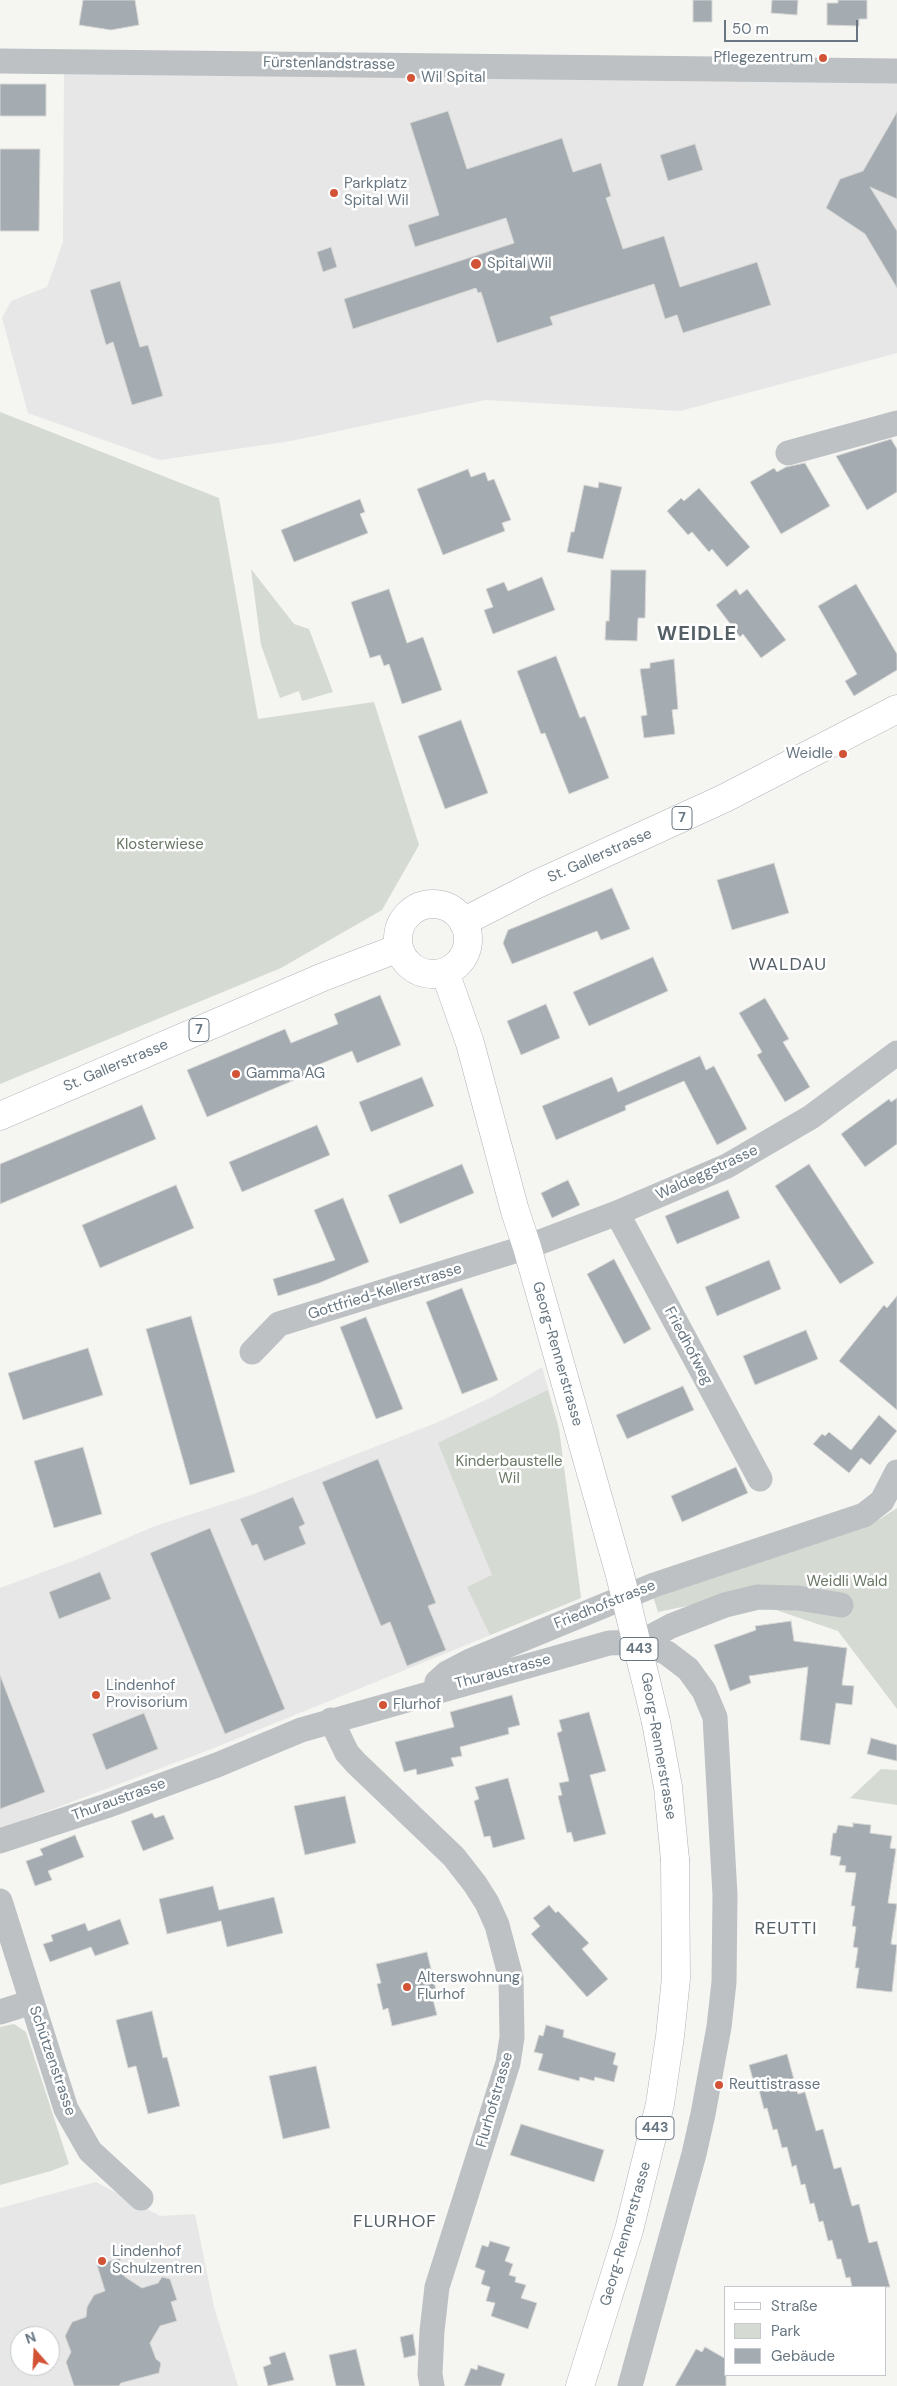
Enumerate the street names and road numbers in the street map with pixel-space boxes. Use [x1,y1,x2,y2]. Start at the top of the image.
street label: Fürstenlandstrasse [263,54,395,74]
road number: 7 [672,806,692,830]
street label: St. Gallerstrasse [545,825,655,887]
road number: 7 [189,1018,209,1042]
street label: St. Gallerstrasse [61,1036,171,1096]
street label: Waldeggstrasse [653,1142,761,1204]
street label: Gottfried-Kellerstrasse [306,1260,464,1324]
street label: Georg-Rennerstrasse [528,1280,586,1428]
street label: Friedhofweg [660,1304,716,1388]
street label: Friedhofstrasse [552,1576,658,1634]
road number: 443 [620,1638,658,1660]
street label: Thuraustrasse [453,1651,553,1693]
street label: Georg-Rennerstrasse [636,1671,680,1821]
street label: Thuraustrasse [70,1775,168,1825]
street label: Schützenstrasse [25,2004,79,2118]
street label: Flurhofstrasse [473,2050,517,2150]
road number: 443 [636,2116,674,2140]
street label: Georg-Rennerstrasse [597,2160,655,2308]

